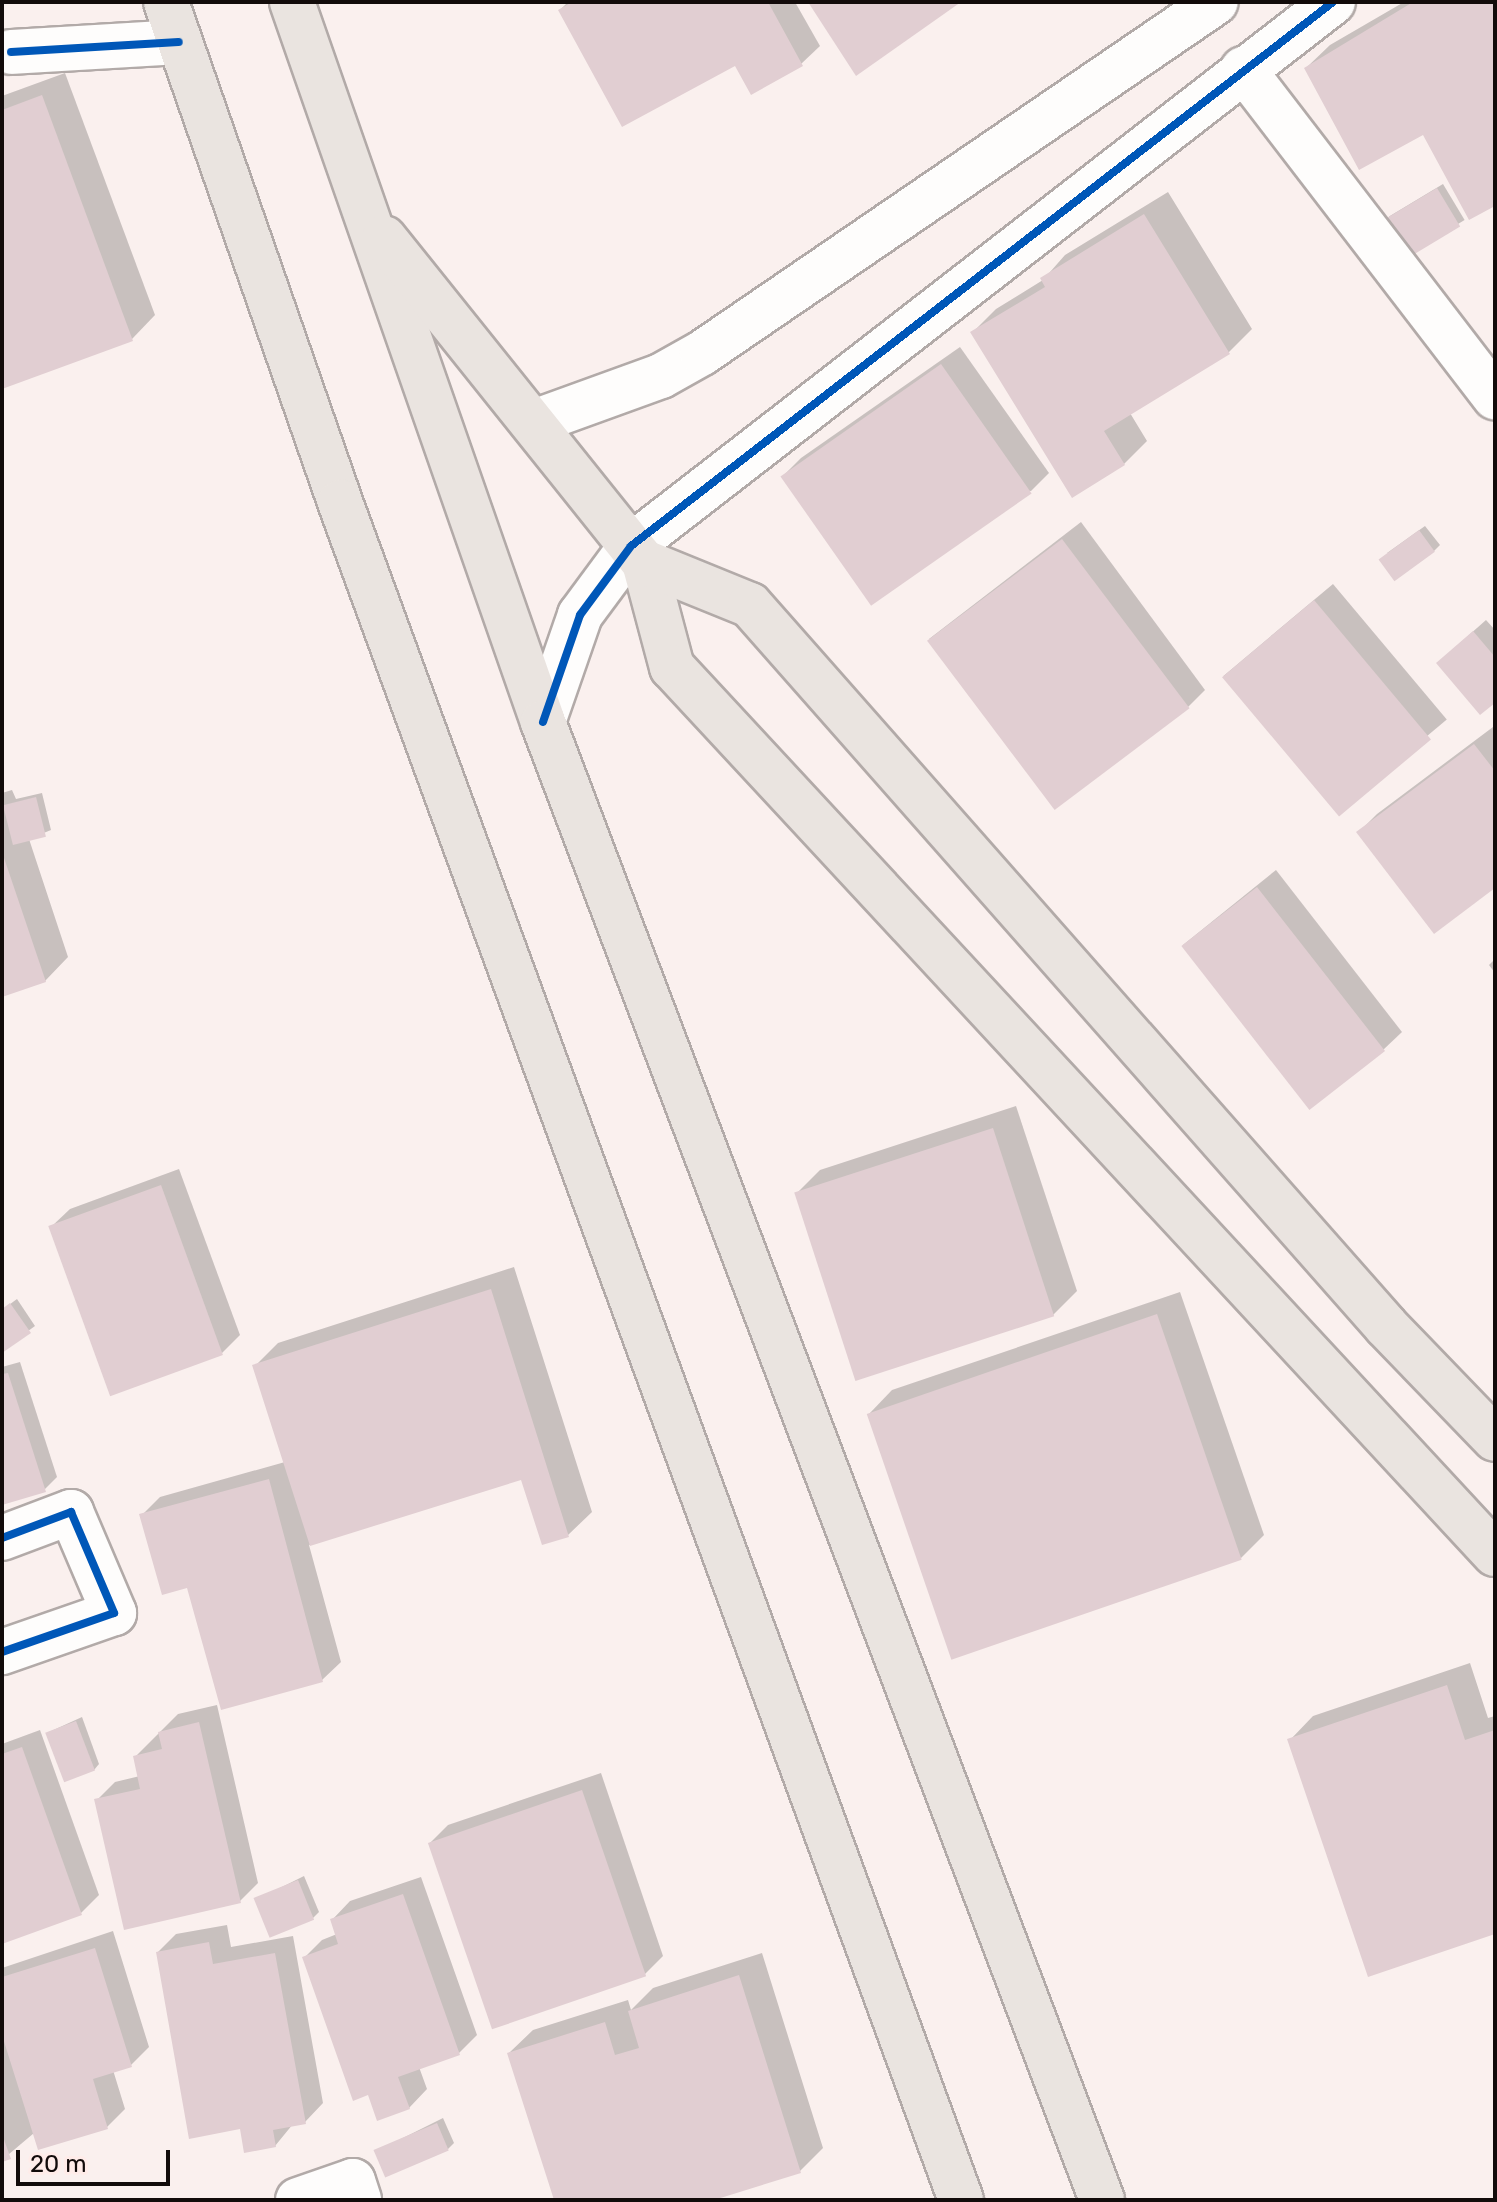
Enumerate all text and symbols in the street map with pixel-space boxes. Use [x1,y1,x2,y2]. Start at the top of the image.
scale bar [20,2134,174,2184]
text: 20 m [30,2150,87,2178]

